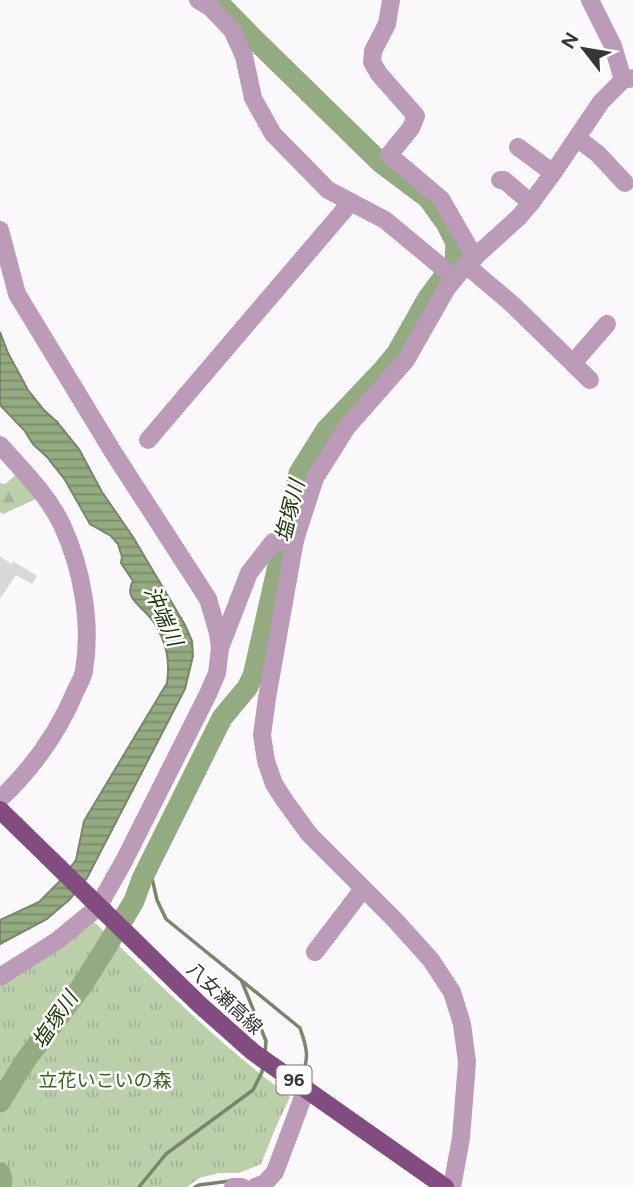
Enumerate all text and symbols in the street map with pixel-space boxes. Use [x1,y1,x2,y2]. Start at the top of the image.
north arrow [549,14,619,84]
text: N [556,28,583,53]
water label: 塩塚川 [270,475,310,544]
water label: 沖端川 [139,582,189,651]
street label: 八女瀬高線 [182,958,267,1039]
water label: 塩塚川 [27,985,84,1053]
road number: 96 [276,1065,312,1094]
park label: 立花いこいの森 [38,1069,172,1092]

